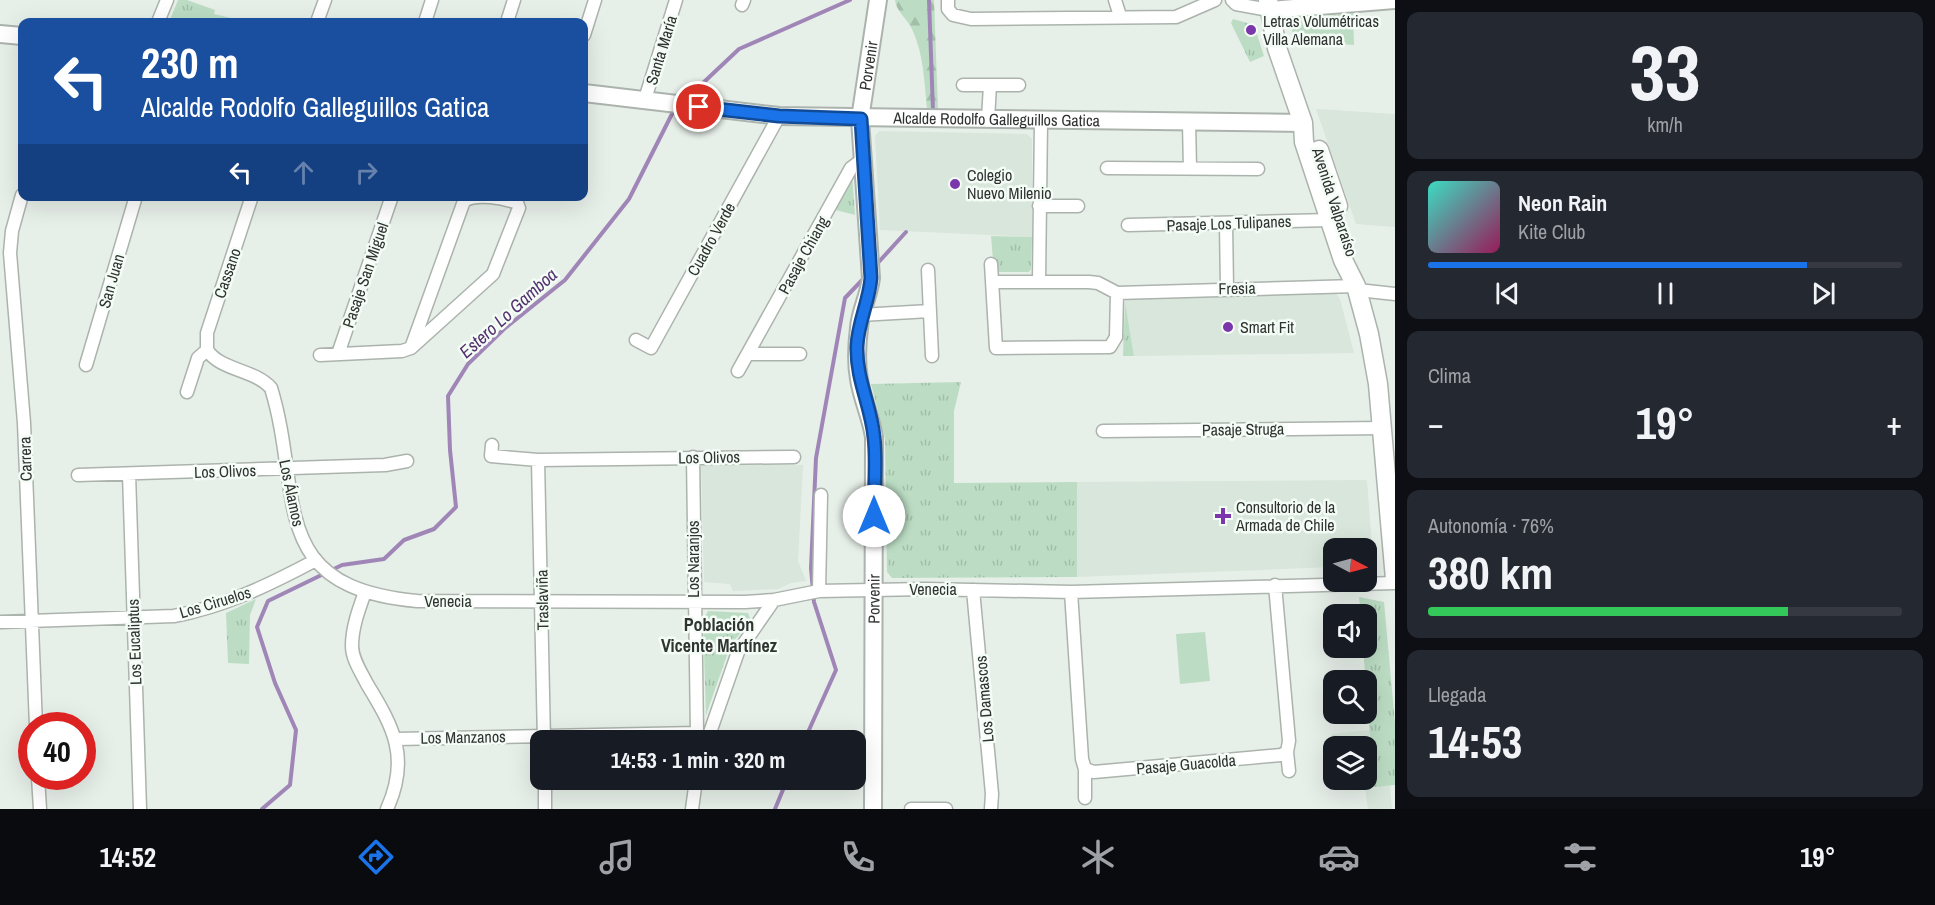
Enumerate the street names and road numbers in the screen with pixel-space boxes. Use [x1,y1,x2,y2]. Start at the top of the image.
street label: Santa María [640,12,682,87]
street label: Porvenir [853,39,883,92]
street label: Alcalde Rodolfo Galleguillos Gatica [892,107,1101,131]
street label: Avenida Valparaíso [1307,144,1363,259]
street label: Cuadro Verde [682,198,740,280]
street label: Pasaje Los Tulipanes [1166,210,1292,236]
street label: Pasaje Chiang [773,211,834,298]
street label: Pasaje San Miguel [337,219,393,331]
street label: Cassano [208,245,246,301]
street label: San Juan [93,251,129,311]
street label: Fresia [1218,277,1256,299]
street label: Pasaje Struga [1202,417,1285,441]
street label: Carrera [13,436,37,482]
street label: Los Olivos [678,445,740,469]
street label: Los Álamos [274,458,310,528]
street label: Los Olivos [194,459,256,483]
street label: Los Naranjos [682,520,704,598]
street label: Traslaviña [530,569,554,631]
street label: Porvenir [862,574,885,624]
street label: Venecia [909,578,957,600]
street label: Los Ciruelos [177,581,253,623]
street label: Venecia [424,590,472,612]
street label: Los Eucaliptus [122,599,146,685]
street label: Los Damascos [969,655,999,743]
street label: Los Manzanos [420,725,506,749]
street label: Pasaje Guacolda [1135,749,1237,779]

